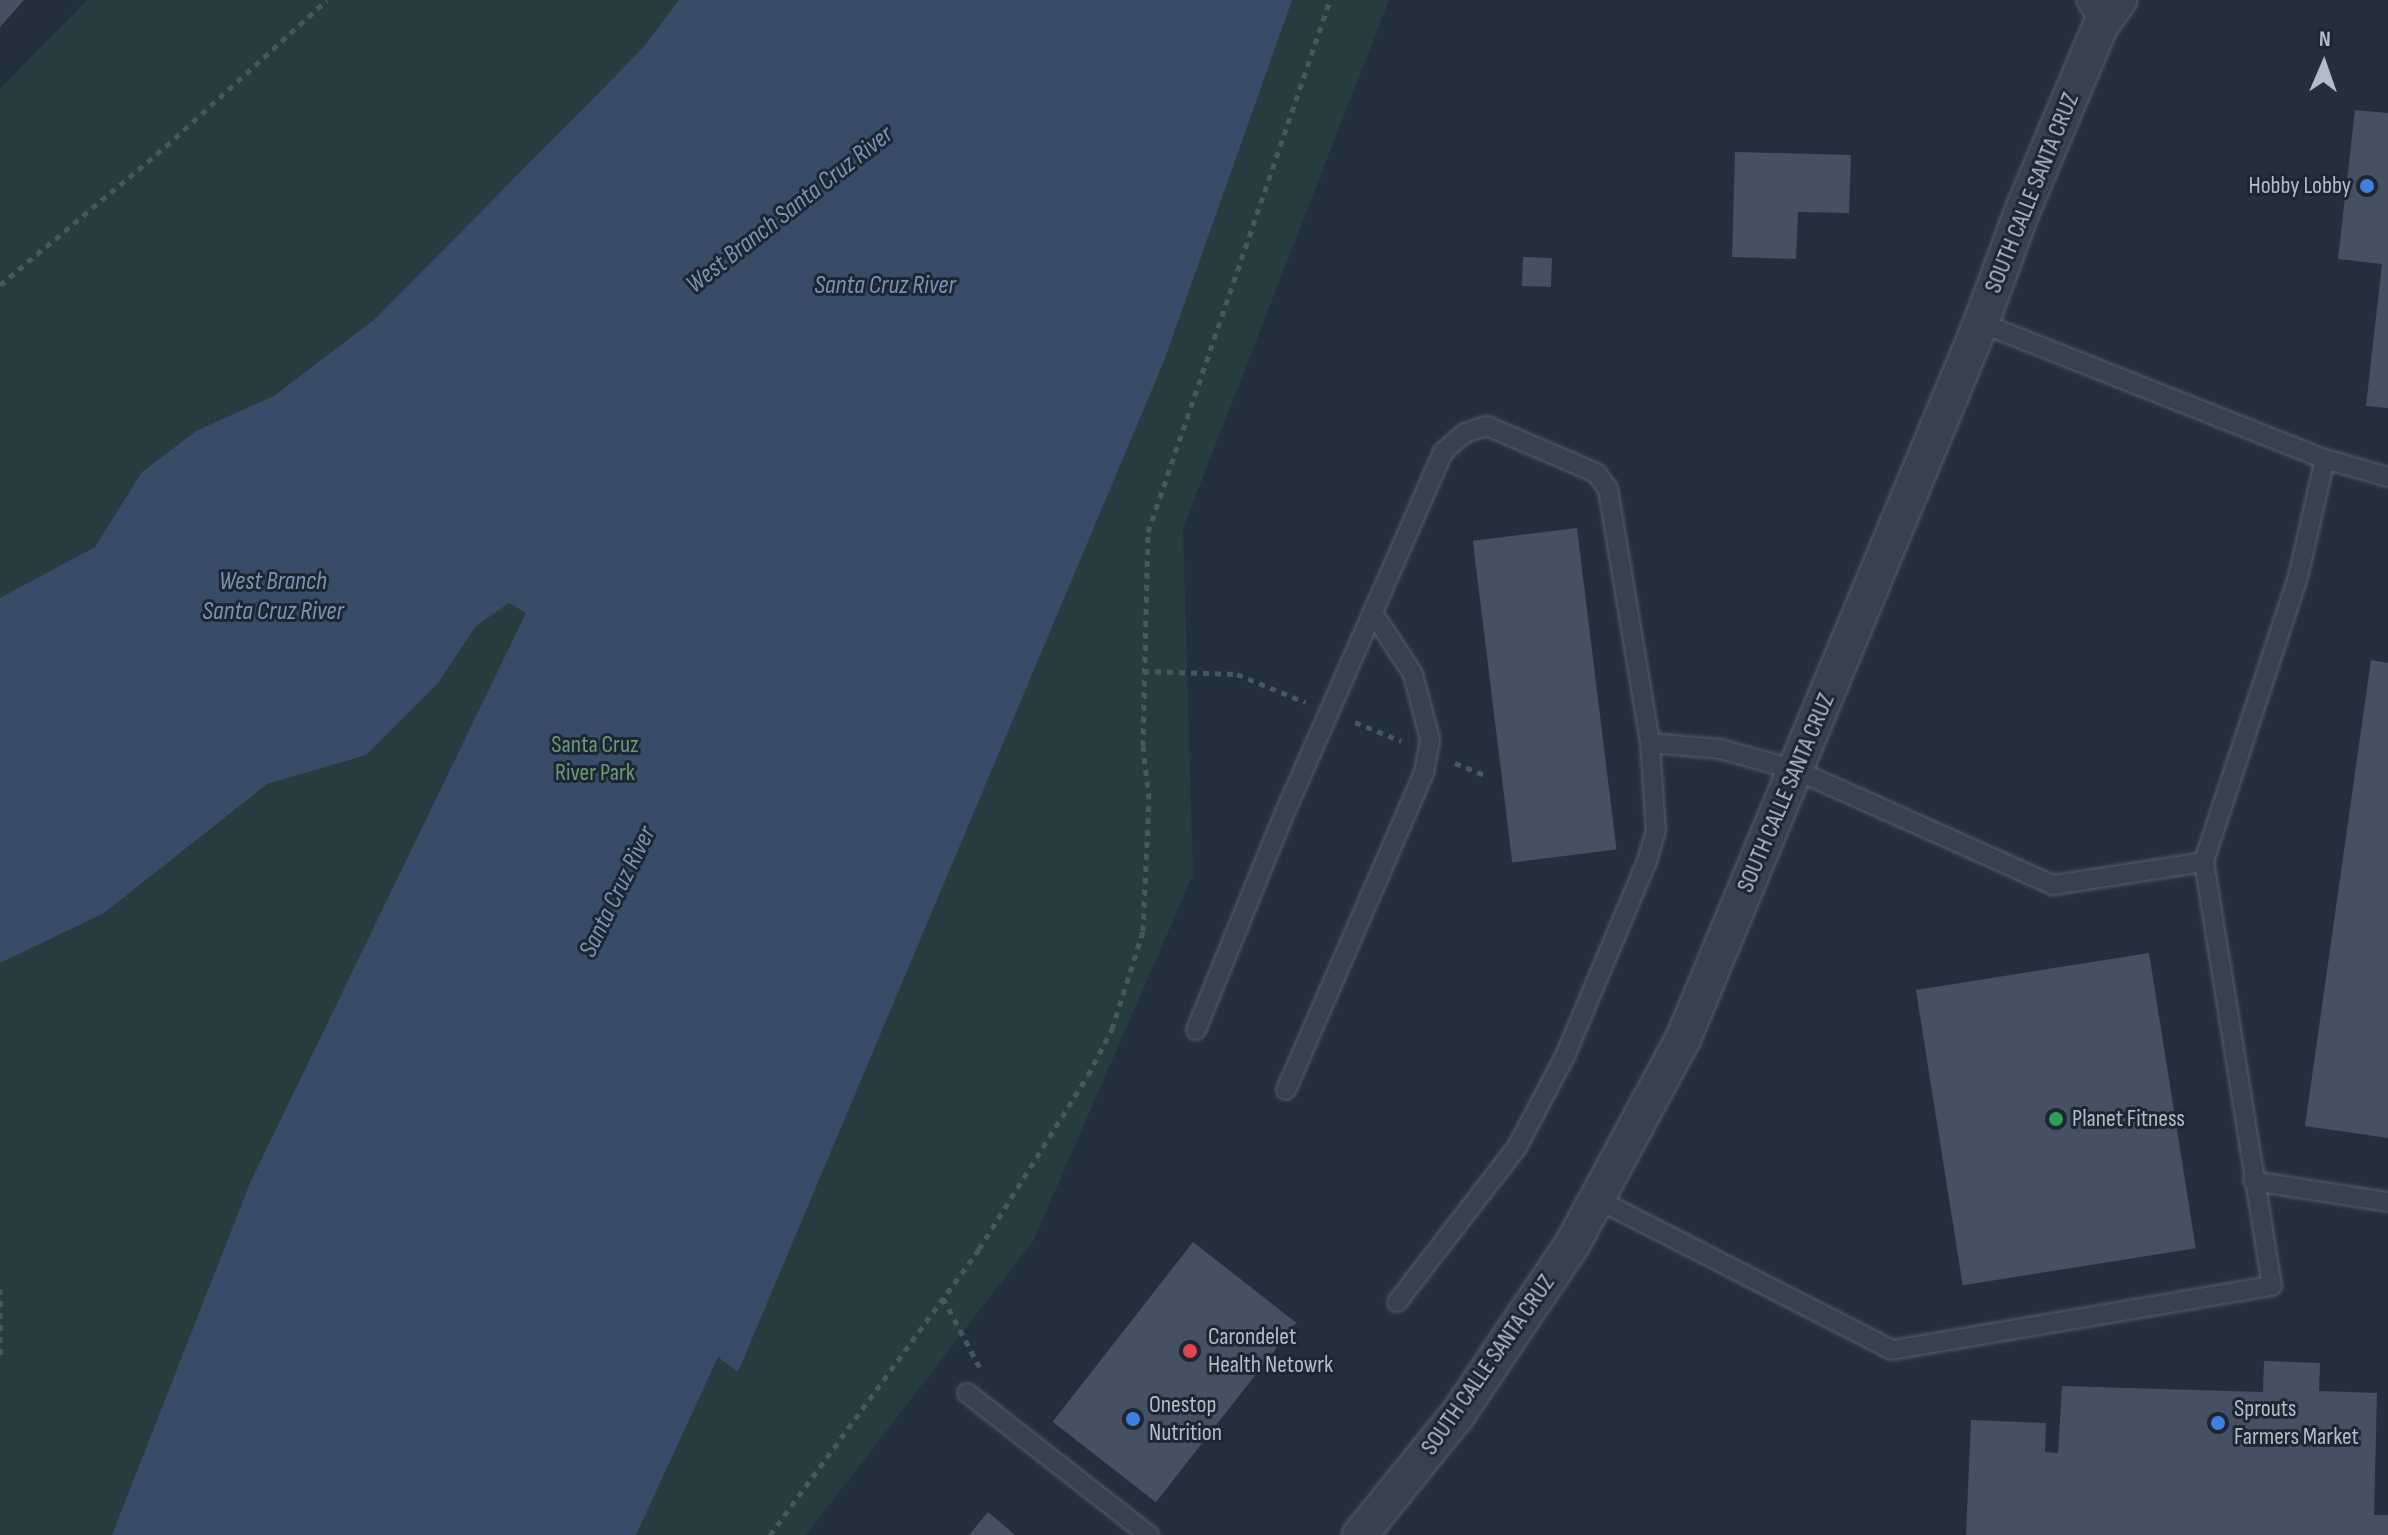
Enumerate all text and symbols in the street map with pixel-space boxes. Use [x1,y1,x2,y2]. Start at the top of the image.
north arrow [2284,24,2364,104]
text: N [2319,26,2331,53]
street label: SOUTH CALLE SANTA CRUZ [1979,89,2085,297]
water label: West Branch Santa Cruz River [680,120,900,300]
place label: Hobby Lobby [2248,172,2351,200]
marker: Hobby Lobby [2358,177,2376,195]
water label: Santa Cruz River [814,270,956,302]
water label: West Branch Santa Cruz River [202,566,344,628]
street label: SOUTH CALLE SANTA CRUZ [1731,689,1841,897]
park label: Santa Cruz River Park [551,731,639,787]
water label: Santa Cruz River [573,822,663,962]
place label: Planet Fitness [2072,1105,2185,1133]
marker: Planet Fitness [2047,1110,2065,1128]
street label: SOUTH CALLE SANTA CRUZ [1415,1269,1561,1461]
place label: Carondelet Health Netowrk [1208,1323,1333,1379]
marker: Carondelet Health Netowrk [1179,1340,1201,1362]
place label: Onestop Nutrition [1149,1391,1222,1447]
place label: Sprouts Farmers Market [2234,1395,2359,1451]
marker: Onestop Nutrition [1124,1410,1142,1428]
marker: Sprouts Farmers Market [2209,1414,2227,1432]

